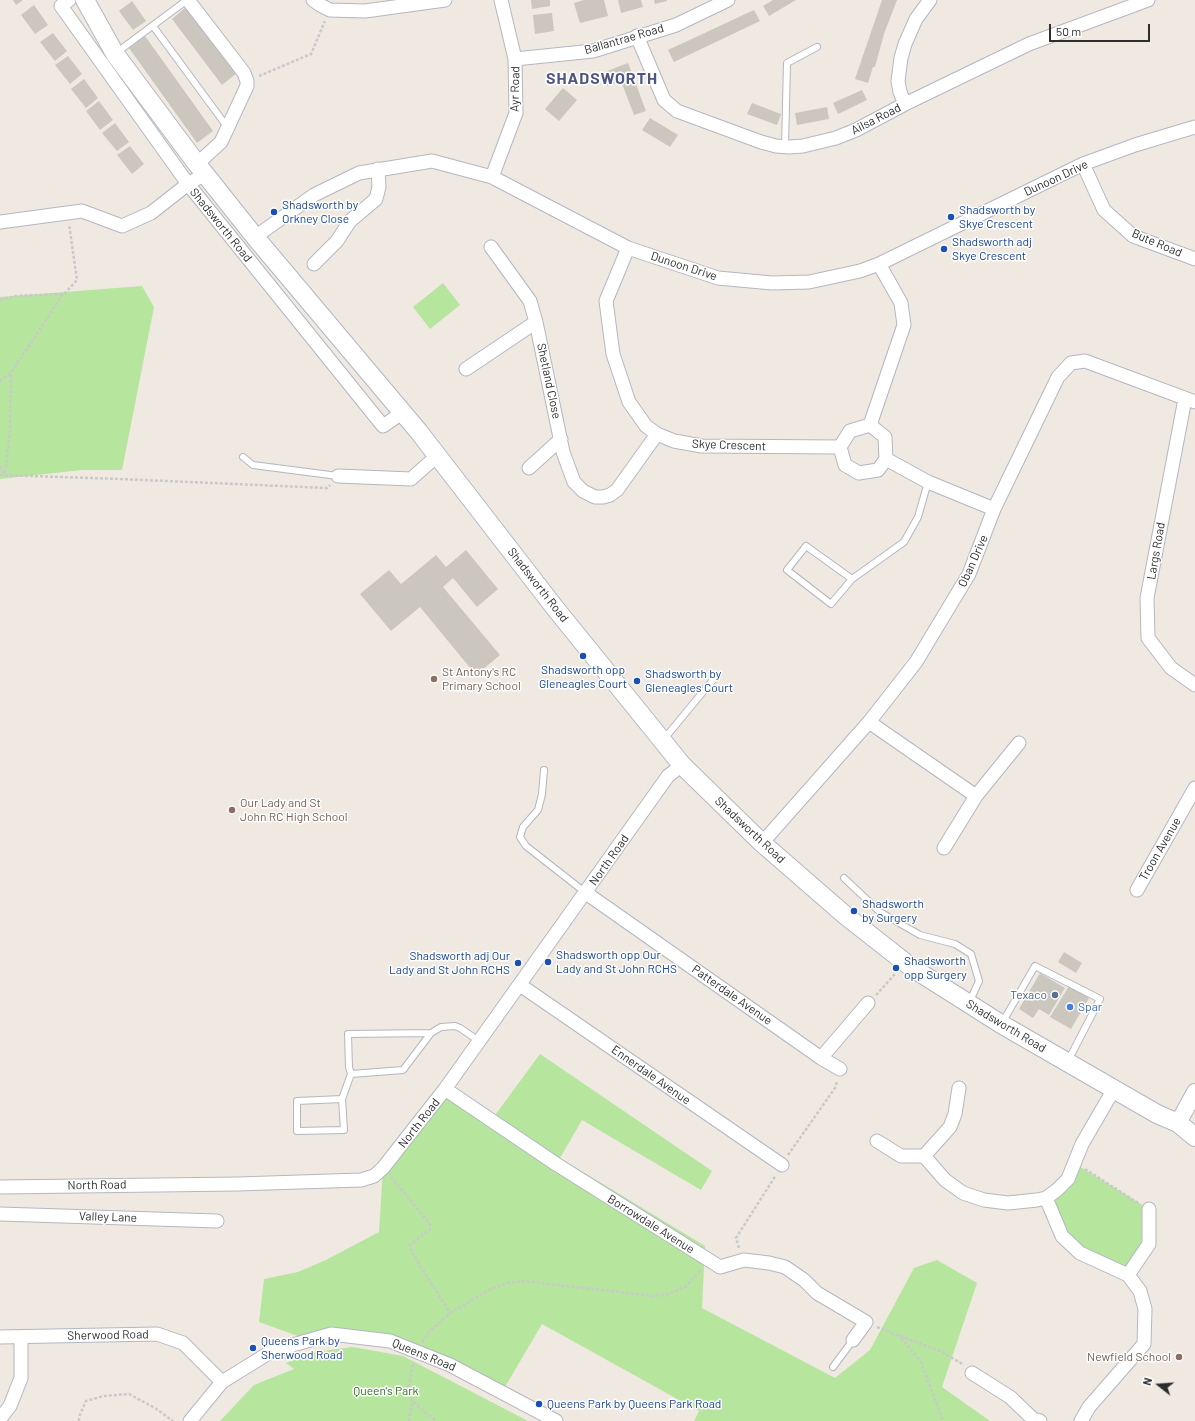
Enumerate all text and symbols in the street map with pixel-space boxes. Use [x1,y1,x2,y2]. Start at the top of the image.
scale bar [1051,16,1152,42]
street label: Ballantrae Road [583,21,665,57]
text: 50 m [1056,24,1081,38]
street label: Ayr Road [507,66,523,112]
district label: SHADSWORTH [546,69,658,89]
street label: Ailsa Road [849,100,903,138]
street label: Dunoon Drive [1022,157,1090,199]
street label: Shadsworth Road [187,185,255,265]
place label: Shadsworth by Orkney Close [282,198,358,226]
place label: Shadsworth by Skye Crescent [959,203,1035,231]
marker: Shadsworth by Orkney Close [269,207,279,217]
marker: Shadsworth by Skye Crescent [946,212,956,222]
street label: Bute Road [1130,226,1184,260]
place label: Shadsworth adj Skye Crescent [952,235,1032,263]
marker: Shadsworth adj Skye Crescent [939,244,949,254]
street label: Dunoon Drive [649,249,719,283]
street label: Shetland Close [534,342,564,420]
street label: Skye Crescent [692,437,766,453]
street label: Largs Road [1144,521,1168,581]
street label: Oban Drive [955,533,991,589]
street label: Shadsworth Road [504,545,572,625]
marker: Shadsworth opp Gleneagles Court [578,651,588,661]
place label: Shadsworth opp Gleneagles Court [539,663,627,691]
place label: St Antony's RC Primary School [442,665,521,693]
place label: Shadsworth by Gleneagles Court [645,667,733,695]
marker: St Antony's RC Primary School [429,674,439,684]
marker: Shadsworth by Gleneagles Court [632,676,642,686]
street label: Shadsworth Road [712,794,788,866]
place label: Our Lady and St John RC High School [240,796,347,824]
marker: Our Lady and St John RC High School [227,805,237,815]
street label: Troon Avenue [1136,815,1184,883]
street label: North Road [586,832,632,888]
place label: Shadsworth by Surgery [862,897,924,925]
marker: Shadsworth by Surgery [849,906,859,916]
place label: Shadsworth opp Our Lady and St John RCHS [556,948,677,976]
place label: Shadsworth adj Our Lady and St John RCHS [389,949,510,977]
place label: Shadsworth opp Surgery [904,954,967,982]
marker: Shadsworth opp Our Lady and St John RCHS [543,957,553,967]
marker: Shadsworth adj Our Lady and St John RCHS [513,958,523,968]
street label: Patterdale Avenue [689,962,775,1028]
marker: Shadsworth opp Surgery [891,963,901,973]
place label: Texaco [1010,988,1047,1002]
marker: Texaco [1050,990,1060,1000]
street label: Shadsworth Road [963,996,1049,1056]
place label: Spar [1078,1000,1102,1014]
marker: Spar [1065,1002,1075,1012]
street label: Ennerdale Avenue [609,1042,693,1108]
street label: North Road [395,1095,443,1151]
street label: North Road [67,1177,127,1193]
street label: Borrowdale Avenue [605,1191,697,1257]
street label: Valley Lane [79,1209,137,1225]
street label: Sherwood Road [67,1327,149,1343]
place label: Queens Park by Sherwood Road [261,1334,343,1362]
street label: Queens Road [390,1336,458,1374]
marker: Queens Park by Sherwood Road [248,1343,258,1353]
place label: Newfield School [1087,1350,1171,1364]
marker: Newfield School [1174,1352,1184,1362]
north arrow [1139,1365,1179,1405]
text: N [1140,1376,1154,1387]
park label: Queen's Park [353,1384,419,1398]
place label: Queens Park by Queens Park Road [547,1397,721,1411]
marker: Queens Park by Queens Park Road [534,1399,544,1409]

